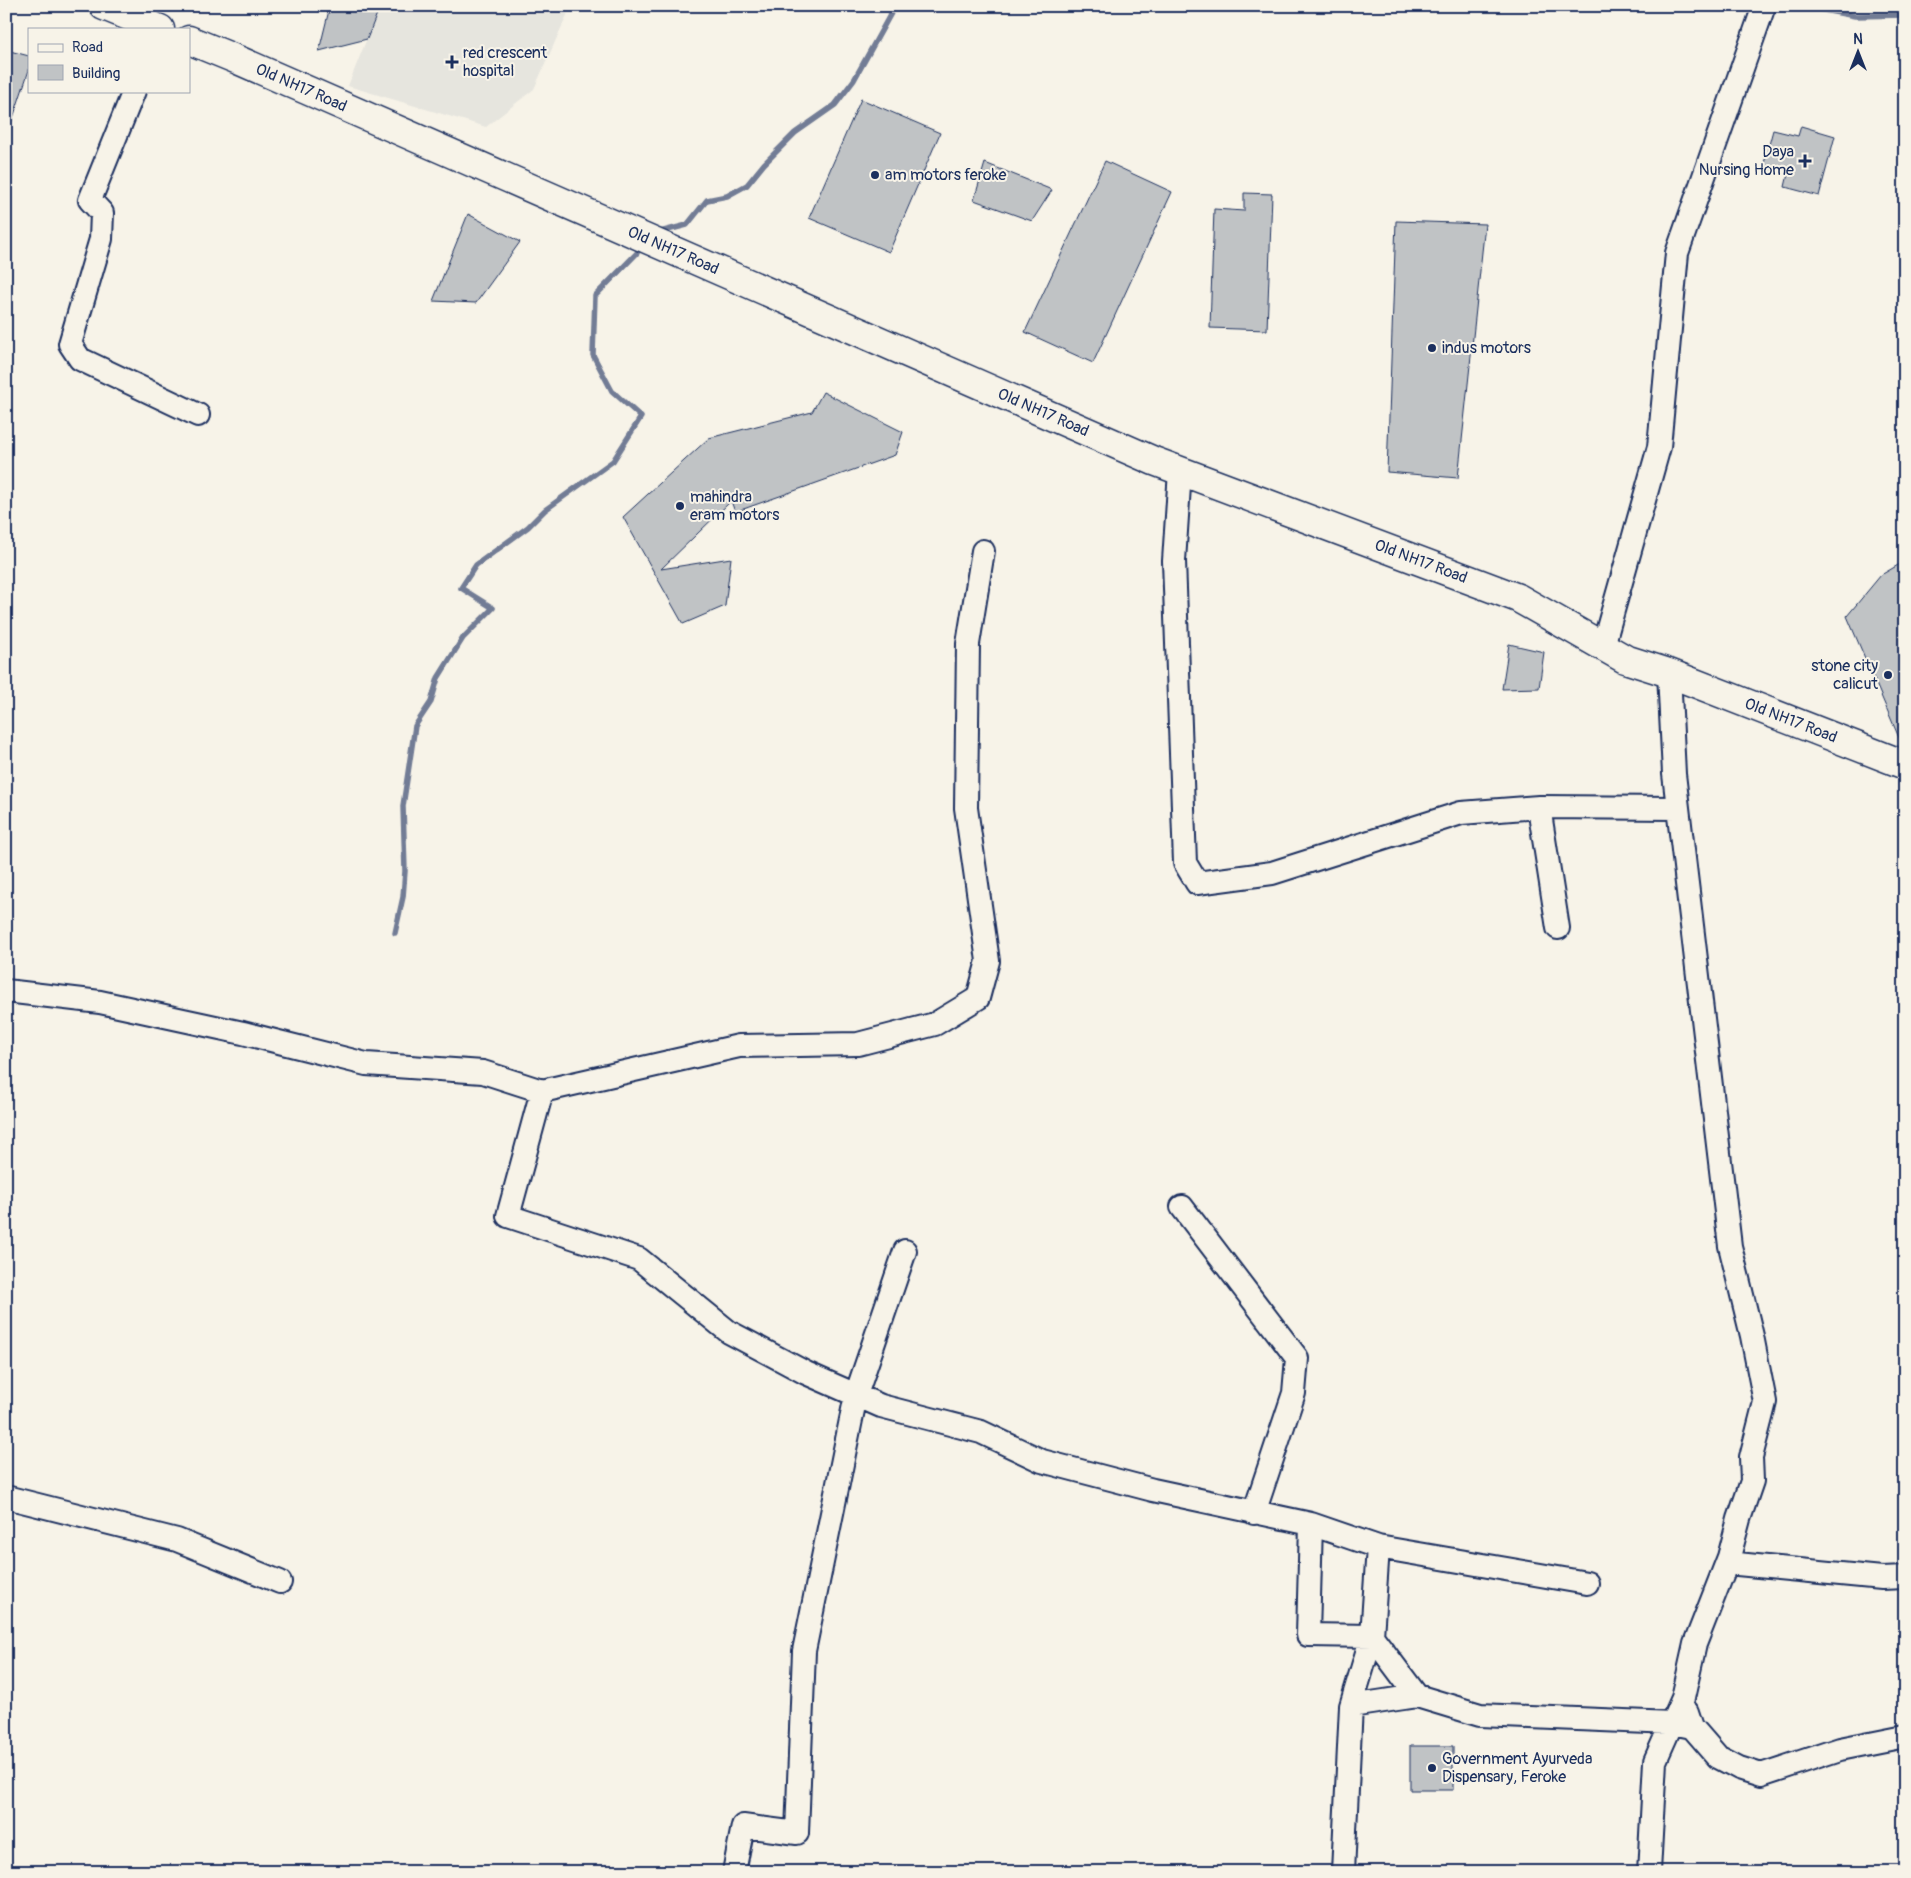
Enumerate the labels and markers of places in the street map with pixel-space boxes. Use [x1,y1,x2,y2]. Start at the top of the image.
place label: red crescent hospital [463,43,548,81]
marker: red crescent hospital [445,55,459,69]
place label: Daya Nursing Home [1699,142,1794,180]
marker: Daya Nursing Home [1798,154,1812,168]
place label: am motors feroke [885,165,1006,185]
marker: am motors feroke [869,169,881,181]
place label: indus motors [1442,338,1531,358]
marker: indus motors [1426,342,1438,354]
place label: mahindra eram motors [690,487,779,525]
marker: mahindra eram motors [674,500,686,512]
place label: stone city calicut [1811,656,1879,694]
marker: stone city calicut [1882,669,1894,681]
place label: Government Ayurveda Dispensary, Feroke [1442,1749,1592,1787]
marker: Government Ayurveda Dispensary, Feroke [1426,1762,1438,1774]

